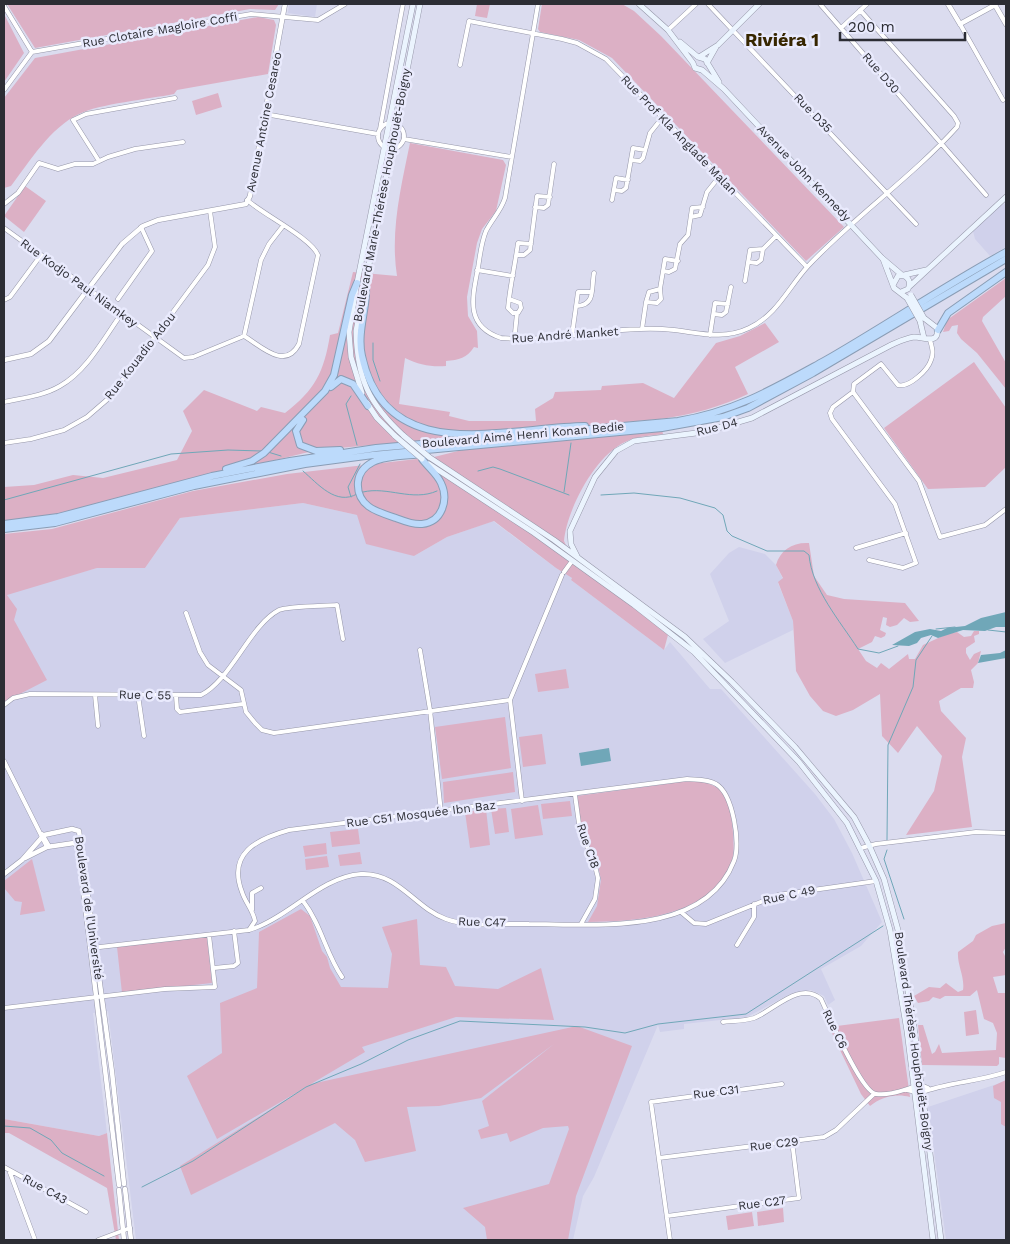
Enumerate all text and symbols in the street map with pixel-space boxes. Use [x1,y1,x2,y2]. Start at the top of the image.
street label: Rue Clotaire Magloire Coffi [81,9,239,51]
scale bar [840,10,965,42]
text: 200 m [848,18,895,36]
district label: Riviéra 1 [745,29,819,50]
street label: Rue D30 [860,50,902,96]
street label: Avenue Antoine Cesareo [244,51,284,193]
street label: Boulevard Marie-Thérèse Houphouët-Boigny [351,66,414,323]
street label: Rue Prof Kla Anglade Malan [618,72,740,198]
street label: Rue D35 [791,91,835,135]
street label: Avenue John Kennedy [754,122,854,225]
street label: Rue Kodjo Paul Niamkey [18,236,141,331]
street label: Rue Kouadio Adou [102,310,178,402]
street label: Rue André Manket [511,324,619,346]
street label: Rue D4 [695,415,739,439]
street label: Boulevard Aimé Henri Konan Bedie [421,419,625,451]
street label: Rue C 55 [119,688,171,702]
street label: Rue C51 Mosquée Ibn Baz [346,798,496,830]
street label: Rue C18 [574,822,602,870]
street label: Boulevard de l'Université [72,835,106,981]
street label: Rue C 49 [761,883,817,907]
street label: Rue C47 [458,914,506,930]
street label: Boulevard Thérèse Houphouët-Boigny [892,931,936,1152]
street label: Rue C6 [820,1007,850,1051]
street label: Rue C31 [692,1082,740,1102]
street label: Rue C29 [749,1134,799,1154]
street label: Rue C43 [20,1171,70,1207]
street label: Rue C27 [737,1193,787,1213]

